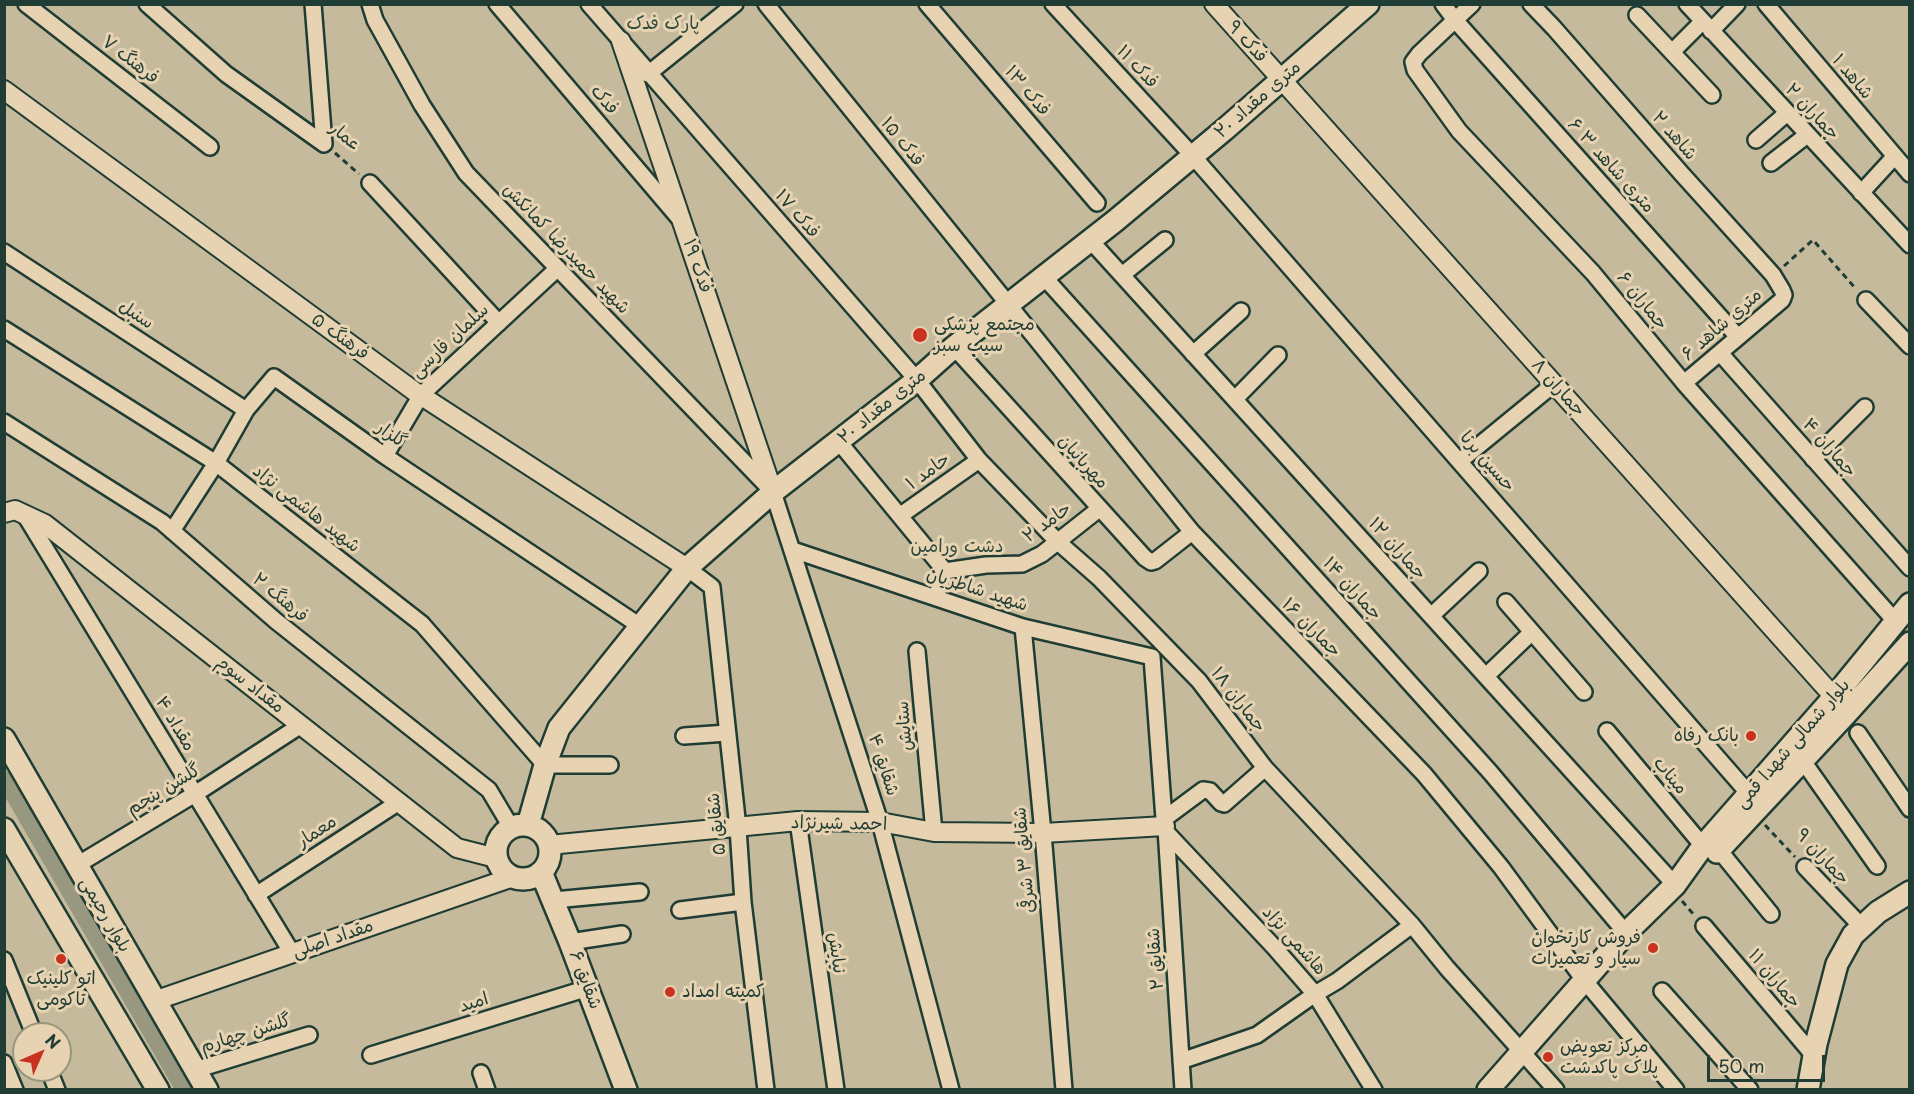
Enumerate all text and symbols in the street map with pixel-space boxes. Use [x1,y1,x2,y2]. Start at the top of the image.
park label: پارک فدک [627,13,699,35]
street label: فدک ۹ [1223,16,1271,68]
street label: فرهنگ ۷ [97,31,163,89]
street label: فدک ۱۱ [1112,41,1162,93]
street label: شاهد ۱ [1827,50,1877,104]
street label: ۲۰ متری مقداد [1210,57,1306,143]
street label: فدک ۱۳ [1000,61,1054,121]
street label: جماران ۲ [1780,79,1844,145]
street label: فدک [585,81,623,119]
street label: شاهد ۲ [1647,107,1701,165]
street label: فدک ۱۵ [876,113,928,171]
street label: ۶ متری شاهد ۳ [1563,114,1659,218]
street label: عمار [325,118,365,156]
street label: شهید حمیدرضا کمانکش [498,179,634,319]
street label: فدک ۱۷ [770,185,824,243]
street label: فدک ۱۹ [678,236,716,296]
street label: جماران ۶ [1612,268,1672,334]
street label: ۶ متری شاهد [1678,284,1766,366]
street label: سنبل [114,296,158,334]
street label: سلمان فارسی [406,299,494,383]
street label: فرهنگ ۵ [307,309,373,365]
place label: مجتمع پزشکی سیب سبز [934,314,1035,356]
marker: مجتمع پزشکی سیب سبز [911,326,929,344]
street label: جماران ۸ [1526,355,1590,421]
street label: ۲۰ متری مقداد [833,365,931,449]
street label: جماران ۴ [1798,414,1860,482]
street label: گلزار [372,417,410,453]
street label: حسین برنا [1455,427,1519,497]
street label: مهربانیان [1053,431,1113,493]
street label: حامد ۱ [902,449,954,495]
street label: شهید هاشمی نژاد [248,460,364,558]
street label: حامد ۲ [1019,498,1075,548]
street label: جماران ۱۲ [1363,513,1431,585]
park label: دشت ورامین [910,536,1004,558]
street label: جماران ۱۴ [1318,553,1386,625]
street label: شهید شاطریان [924,563,1030,617]
street label: فرهنگ ۲ [248,569,312,627]
street label: جماران ۱۶ [1277,594,1345,662]
street label: مقداد سوم [212,652,288,718]
street label: جماران ۱۸ [1206,663,1270,737]
street label: بلوار شمالی شهدا قمی [1731,675,1855,813]
street label: مقداد ۴ [150,693,200,755]
street label: ستایش [892,700,918,752]
place label: بانک رفاه [1674,725,1739,747]
marker: بانک رفاه [1744,729,1758,743]
street label: شقایق ۴ [863,731,903,799]
street label: میناب [1648,753,1692,799]
street label: گلشن پنجم [123,760,205,820]
street label: شقایق ۵ [703,792,731,856]
street label: شقایق ۳ شرقی [1010,806,1040,914]
street label: معمار [293,811,341,853]
street label: احمد شیرنژاد [791,812,887,836]
street label: جماران ۹ [1791,824,1853,890]
street label: بلوار رحیمی [75,873,135,957]
street label: هاشمی نژاد [1257,902,1331,980]
street label: مقداد اصلی [290,915,376,963]
street label: شقایق ۲ [1143,927,1169,991]
place label: فروش کارتخوان سیار و تعمیرات [1531,927,1641,970]
street label: نیایش [822,931,850,975]
marker: فروش کارتخوان سیار و تعمیرات [1646,941,1660,955]
street label: جماران ۱۱ [1743,945,1805,1013]
street label: شقایق ۶ [564,948,606,1012]
marker: اتو کلینیک تاکومی [54,952,68,966]
place label: اتو کلینیک تاکومی [26,968,96,1010]
place label: کمیته امداد [682,981,764,1003]
marker: کمیته امداد [663,985,677,999]
street label: امید [457,988,491,1018]
street label: گلشن چهارم [198,1010,294,1058]
north arrow [12,1022,72,1082]
text: N [40,1028,66,1054]
place label: مرکز تعویض پلاک پاکدشت [1560,1036,1658,1078]
scale bar [1710,1043,1828,1081]
marker: مرکز تعویض پلاک پاکدشت [1541,1050,1555,1064]
text: 50 m [1718,1052,1765,1079]

